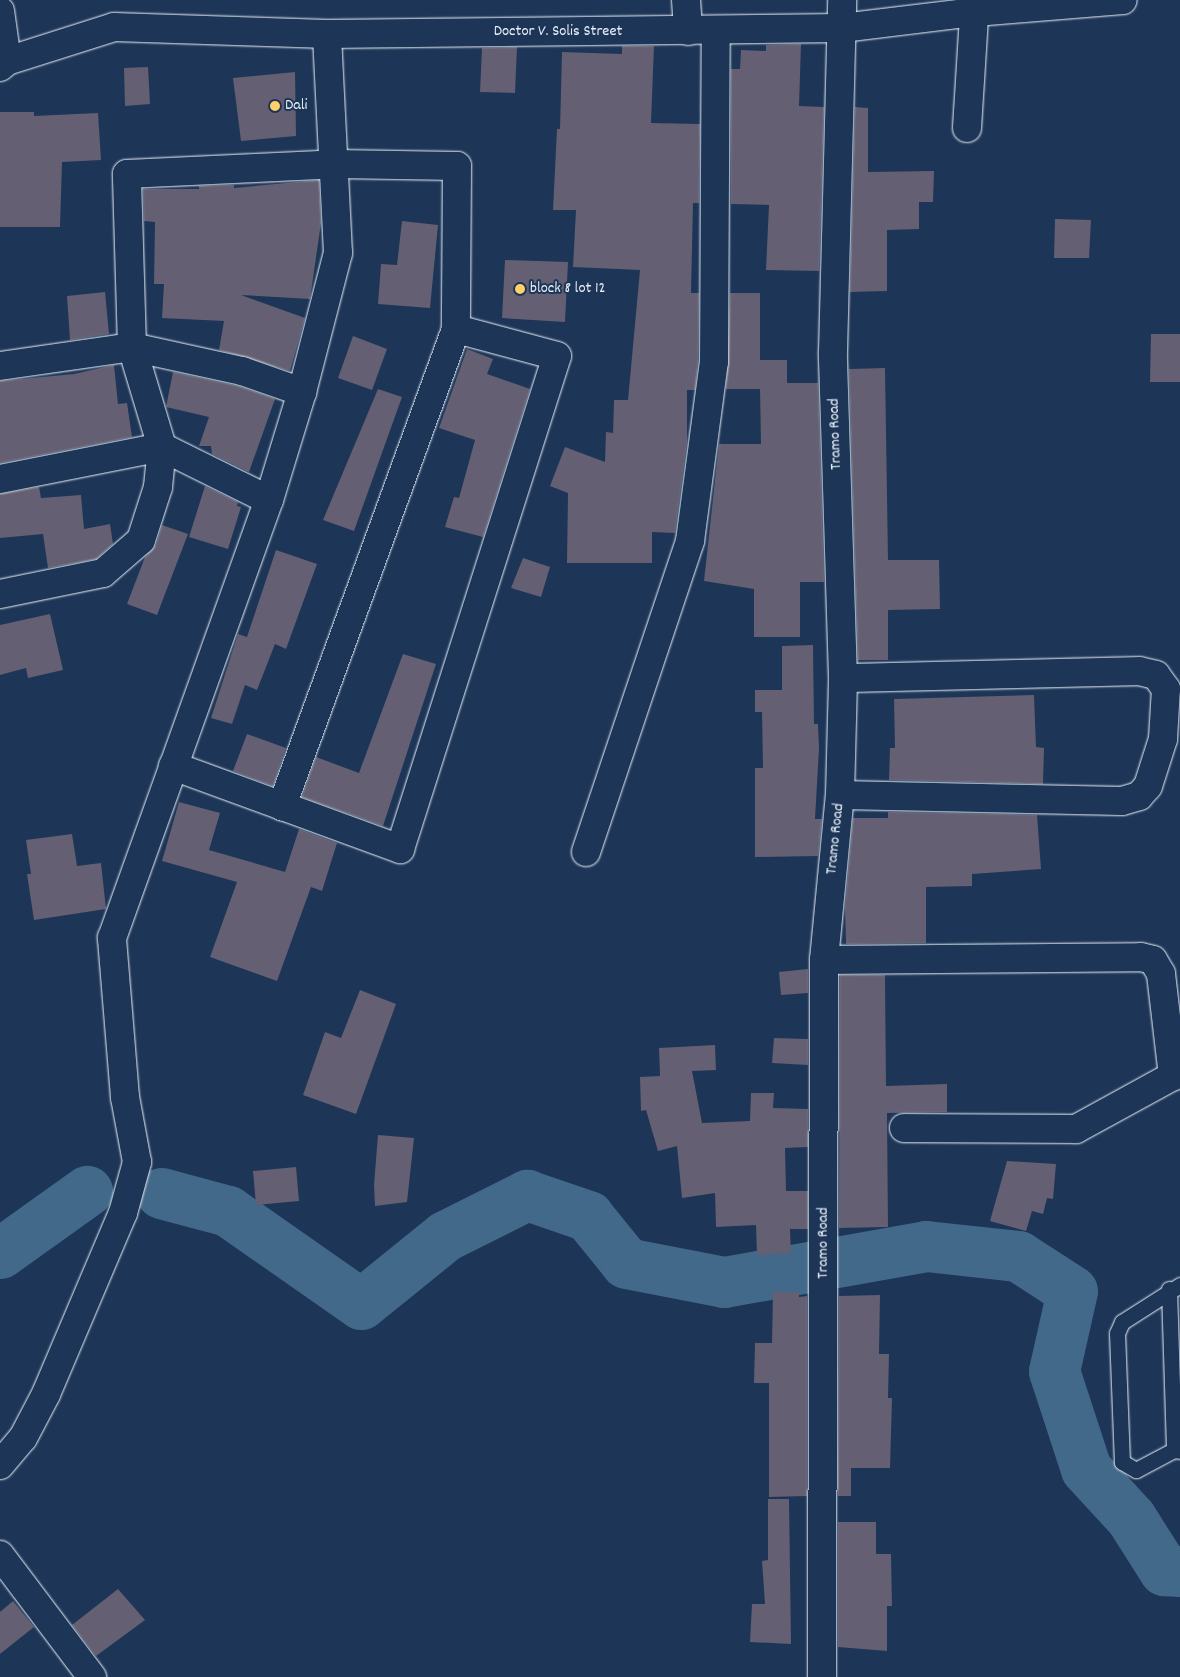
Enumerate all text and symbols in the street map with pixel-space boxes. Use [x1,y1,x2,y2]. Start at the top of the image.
street label: Doctor V. Solis Street [494,22,622,42]
place label: Dali [285,96,307,116]
marker: Dali [269,100,281,112]
place label: block 8 lot 12 [530,279,606,299]
marker: block 8 lot 12 [514,283,526,295]
street label: Tramo Road [825,398,847,470]
street label: Tramo Road [823,802,849,876]
street label: Tramo Road [814,1207,834,1279]

